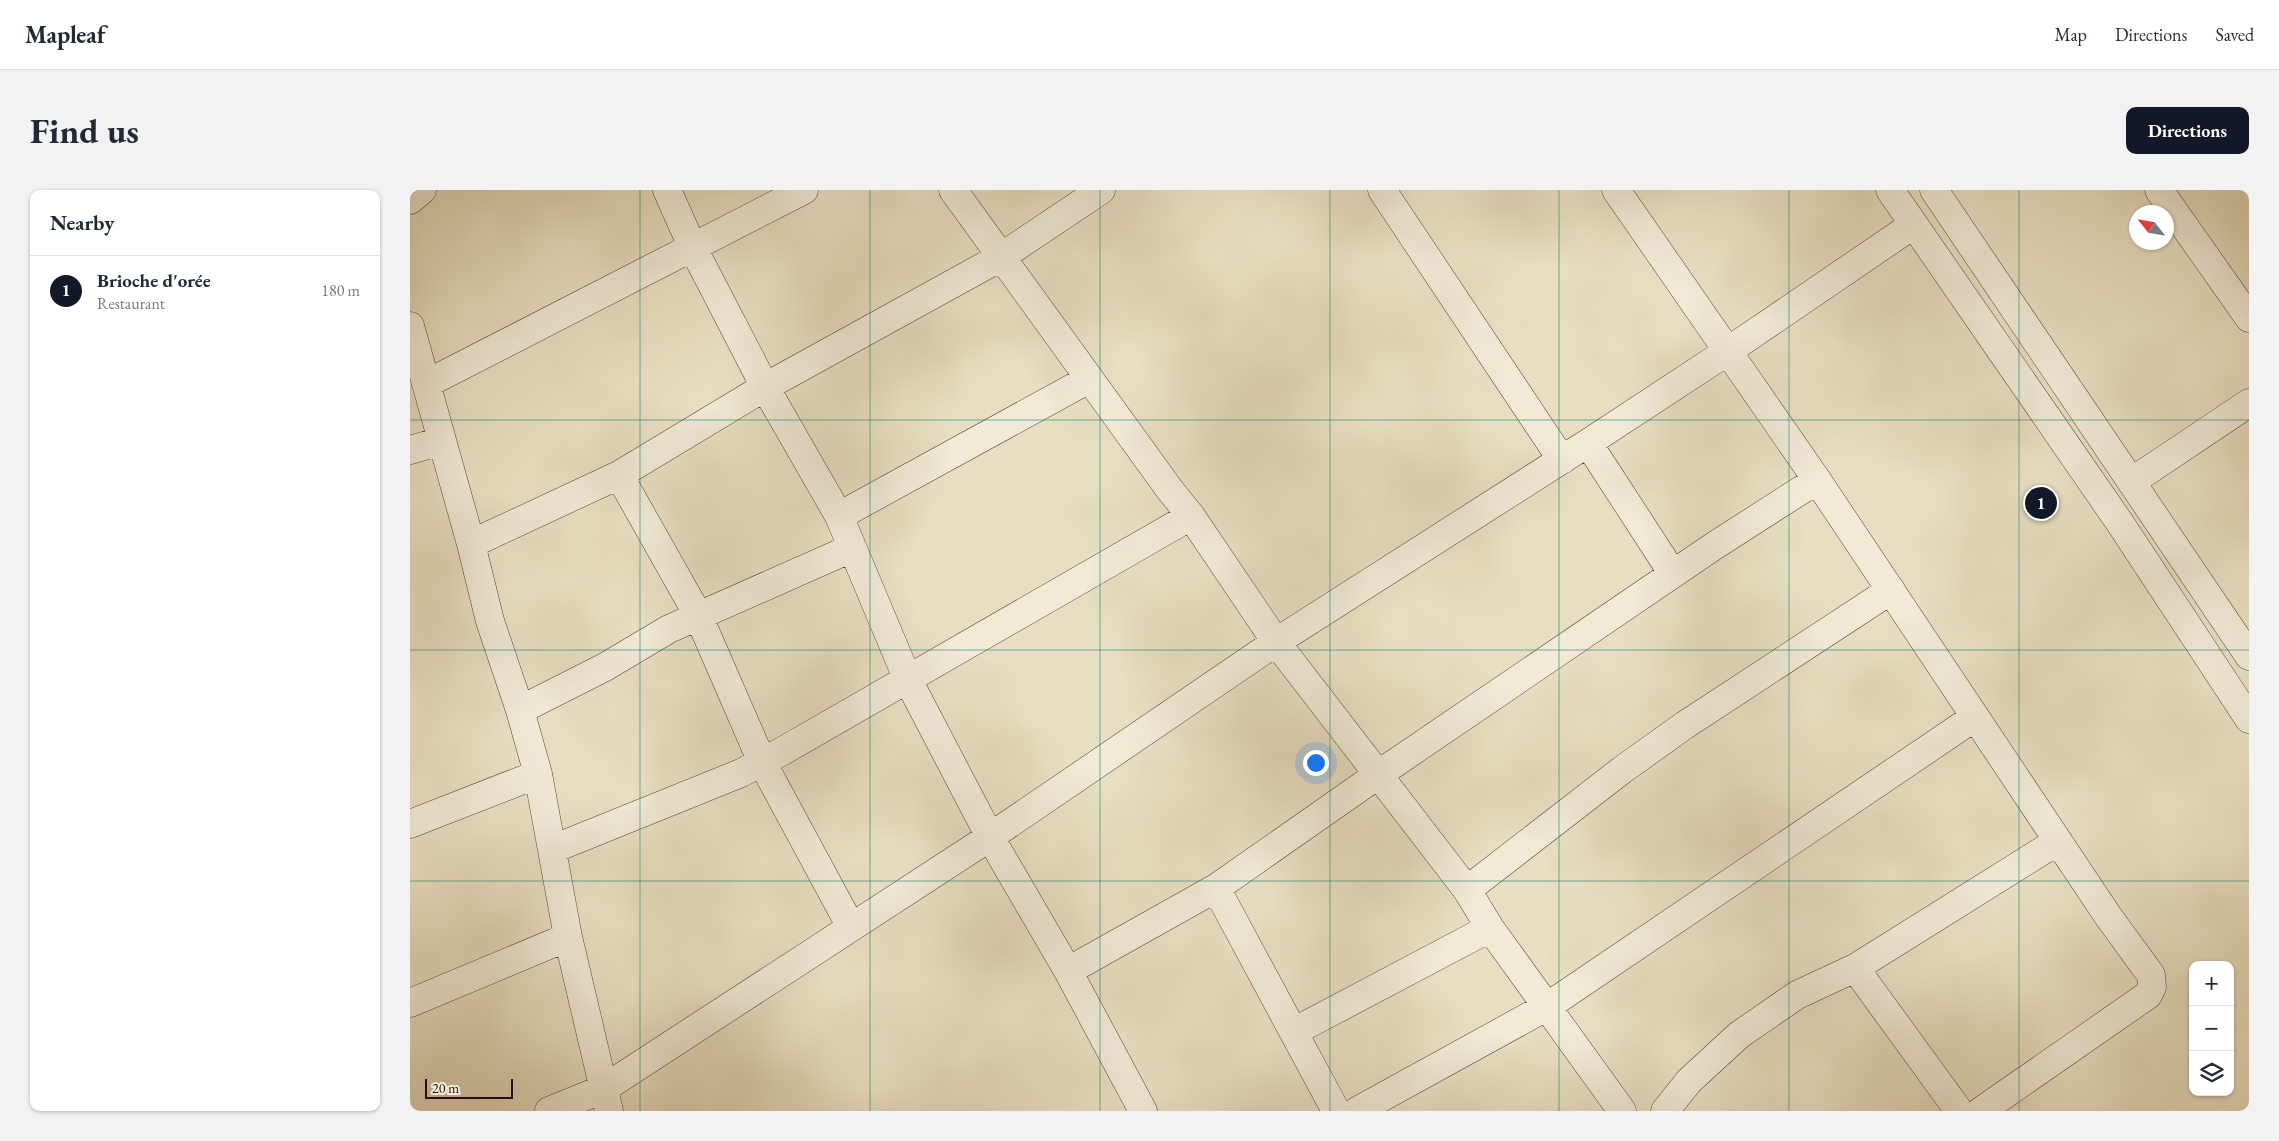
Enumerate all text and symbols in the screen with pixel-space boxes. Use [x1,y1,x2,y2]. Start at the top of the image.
text: Mapleaf [25,19,106,50]
text: Map [2055,23,2087,46]
text: Directions [2115,23,2187,46]
text: Saved [2215,23,2254,46]
button: Directions [2126,107,2249,154]
text: Find us [30,108,139,153]
north arrow [2129,205,2174,250]
text: Nearby [50,209,114,236]
text: Brioche d'orée [97,268,211,293]
text: 1 [62,280,70,301]
text: 180 m [321,280,360,301]
text: Restaurant [97,293,165,314]
pin: 1 [2025,484,2057,522]
your location [1303,750,1329,776]
map controls [2189,961,2234,1096]
button: + [2189,961,2234,1006]
button: − [2189,1006,2234,1051]
button: layers [2189,1051,2234,1096]
scale bar [425,1076,512,1099]
text: 20 m [432,1079,459,1097]

